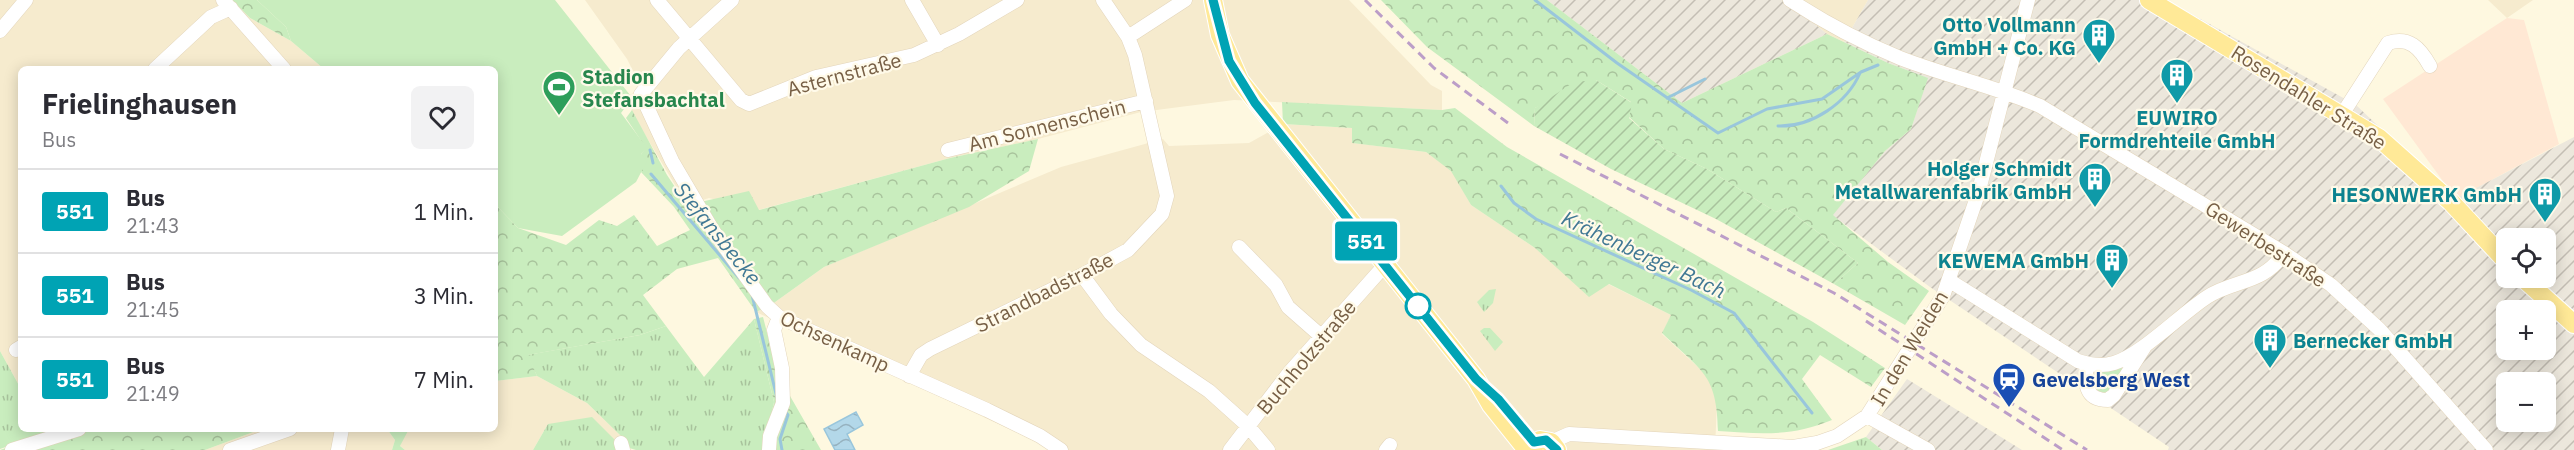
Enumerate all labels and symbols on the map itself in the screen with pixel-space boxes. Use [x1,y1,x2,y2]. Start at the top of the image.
place label: Otto Vollmann GmbH + Co. KG [1933,11,2076,61]
building icon: Otto Vollmann GmbH + Co. KG [2081,17,2117,64]
street label: Rosendahler Straße [2226,38,2392,156]
street label: Asternstraße [784,46,904,102]
building icon: EUWIRO Formdrehteile GmbH [2159,57,2195,104]
place label: Stadion Stefansbachtal [582,63,725,113]
sports icon: Stadion Stefansbachtal [541,69,577,116]
street label: Am Sonnenschein [965,92,1129,158]
place label: EUWIRO Formdrehteile GmbH [2078,104,2276,154]
place label: Holger Schmidt Metallwarenfabrik GmbH [1835,155,2072,205]
building icon: Holger Schmidt Metallwarenfabrik GmbH [2077,161,2113,208]
water label: Stefansbecke [668,176,768,290]
building icon: HESONWERK GmbH [2527,176,2563,223]
place label: HESONWERK GmbH [2332,181,2522,208]
street label: Gewerbestraße [2200,195,2332,293]
water label: Krähenberger Bach [1557,204,1731,304]
line badge: 551 [1332,222,1400,260]
building icon: KEWEMA GmbH [2094,242,2130,289]
street label: Strandbadstraße [970,246,1118,338]
place label: KEWEMA GmbH [1938,247,2089,274]
street label: In den Weiden [1864,285,1954,411]
unlabelled marker [1405,293,1431,319]
street label: Buchholzstraße [1250,294,1362,420]
street label: Ochsenkamp [776,304,894,378]
building icon: Bernecker GmbH [2252,322,2288,369]
place label: Bernecker GmbH [2293,327,2453,354]
station icon: Gevelsberg West [1991,361,2027,408]
place label: Gevelsberg West [2032,366,2190,393]

